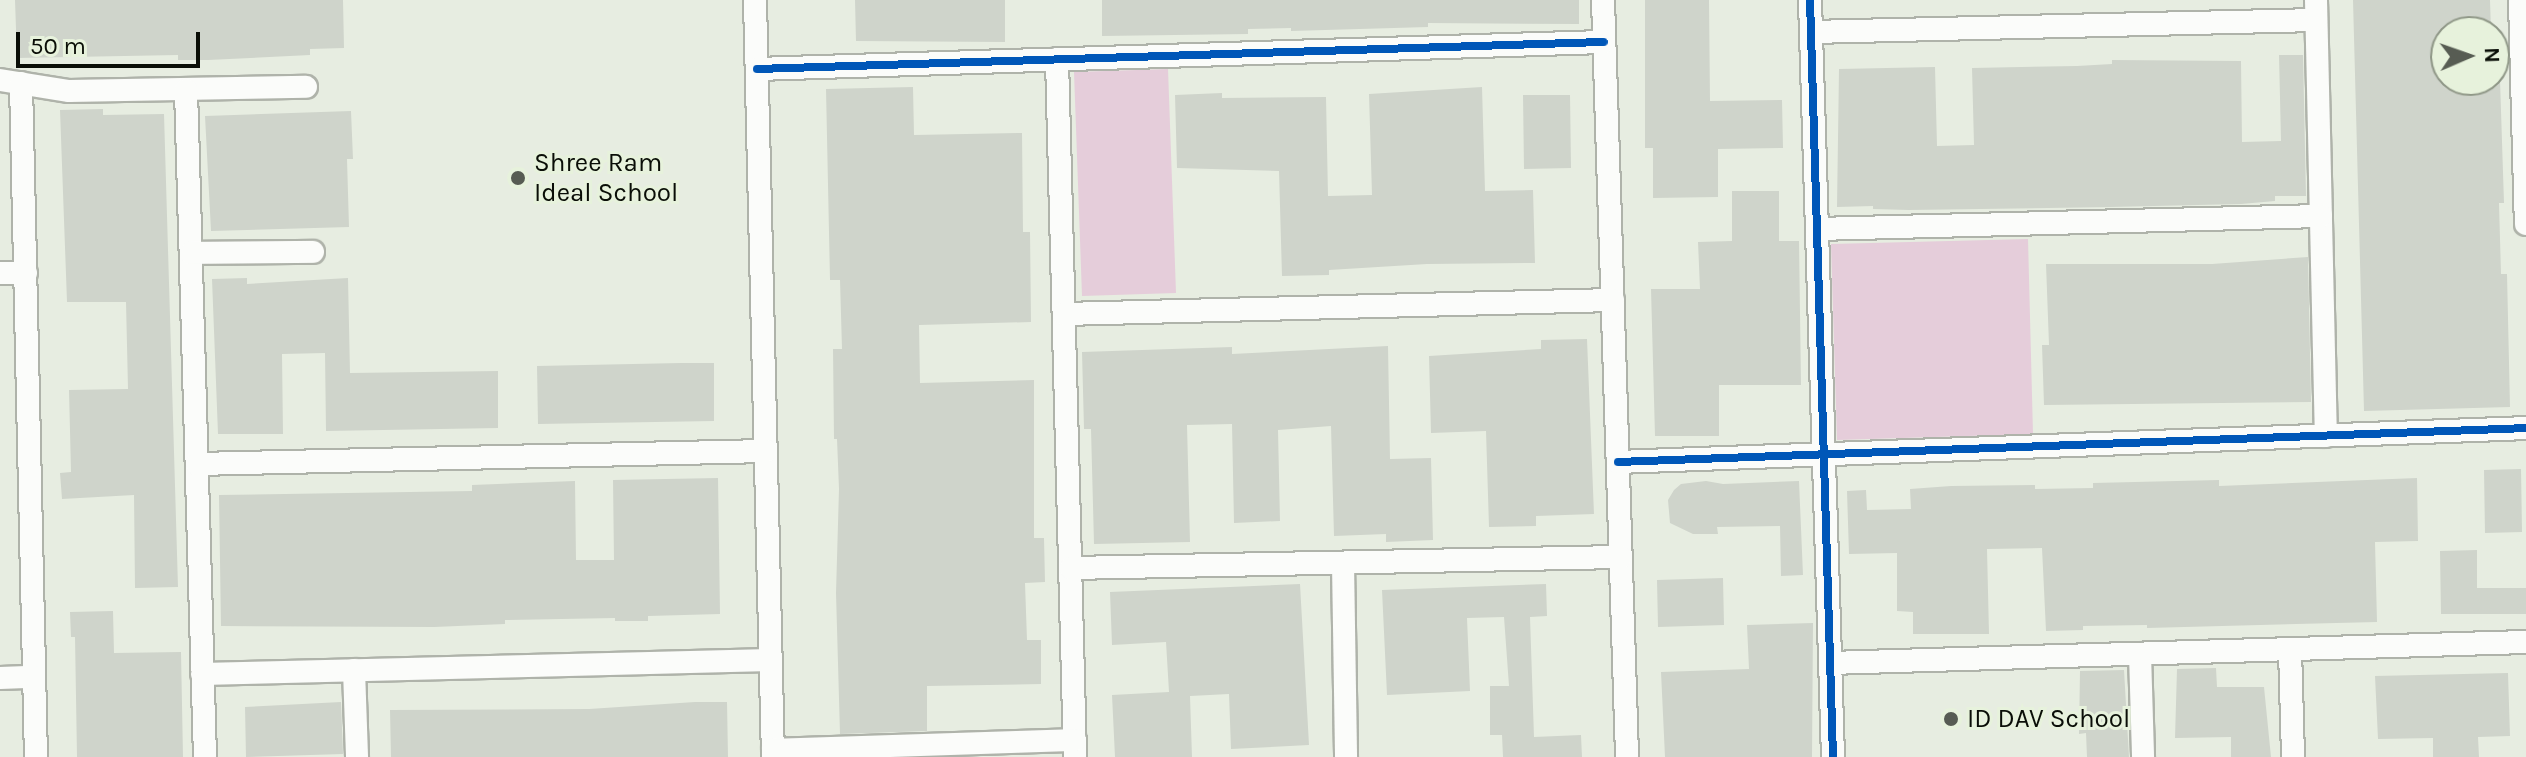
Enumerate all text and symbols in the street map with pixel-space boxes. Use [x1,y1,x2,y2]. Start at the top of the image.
scale bar [20,16,204,66]
north arrow [2430,16,2510,96]
text: 50 m [30,32,86,60]
text: N [2479,47,2505,64]
place label: Shree Ram Ideal School [534,147,678,208]
marker: Shree Ram Ideal School [509,169,527,187]
place label: ID DAV School [1967,703,2130,735]
marker: ID DAV School [1942,710,1960,728]

